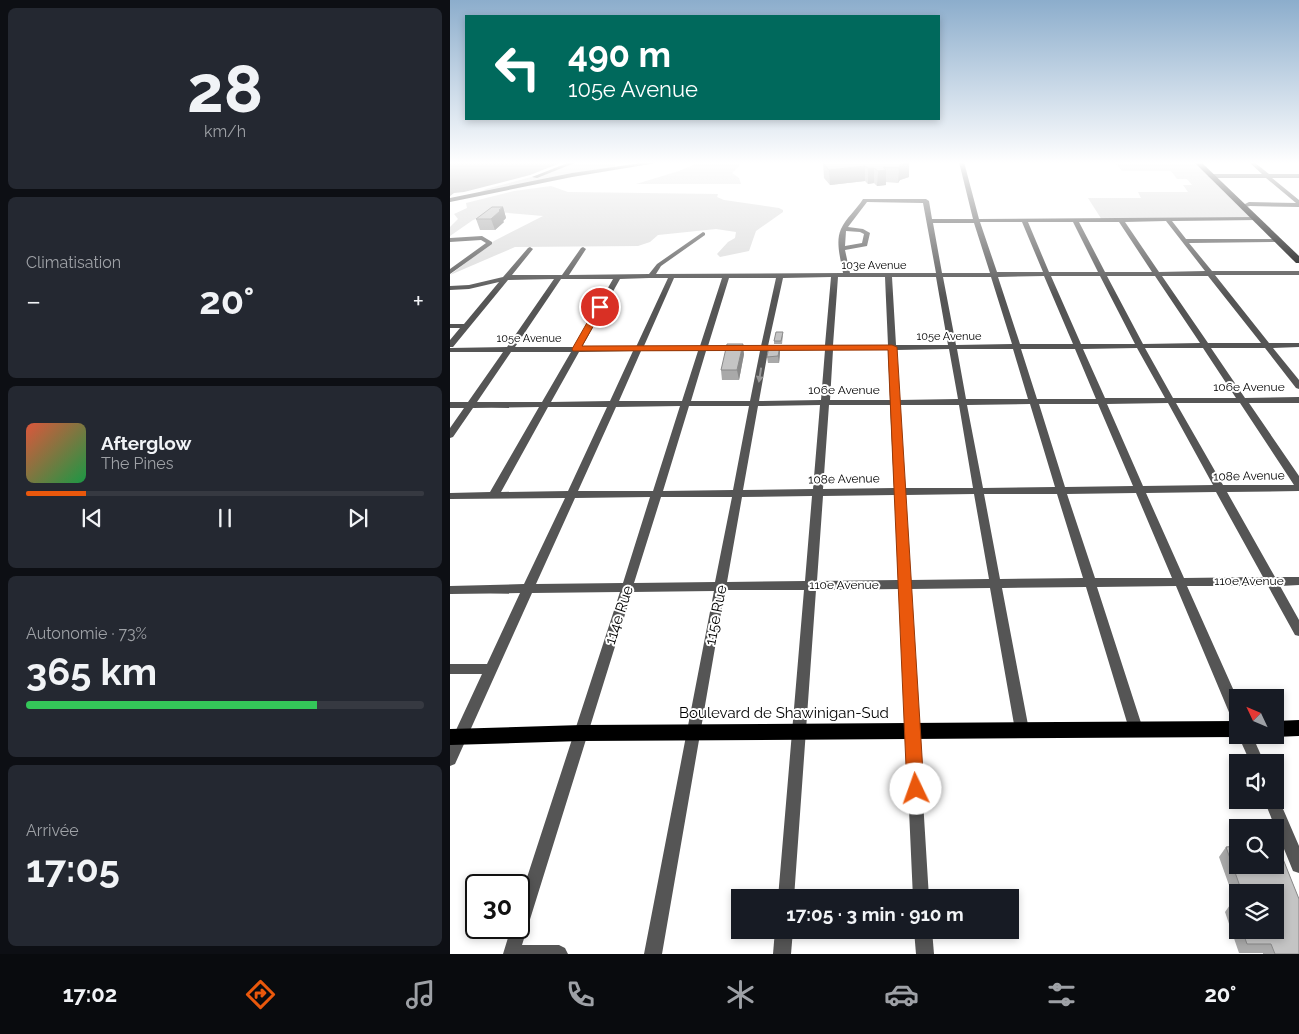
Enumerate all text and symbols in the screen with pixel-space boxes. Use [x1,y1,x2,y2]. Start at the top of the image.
text: 490 m [568,34,671,75]
icon: left [485,35,550,100]
text: 28 [187,51,263,127]
text: 105e Avenue [568,76,698,102]
text: km/h [204,122,246,141]
text: Climatisation [26,253,121,272]
street label: 103e Avenue [842,259,907,272]
text: 20° [199,278,254,323]
text: − [26,285,41,318]
text: + [412,285,424,318]
pin [579,286,621,328]
icon: arrive [586,293,614,321]
street label: 105e Avenue [917,330,982,343]
street label: 105e Avenue [497,332,562,345]
one-way arrow [755,368,763,384]
street label: 106e Avenue [1213,380,1285,394]
street label: 106e Avenue [808,383,880,397]
text: Afterglow [101,432,191,454]
text: The Pines [101,454,173,473]
street label: 108e Avenue [1213,468,1285,484]
street label: 108e Avenue [808,471,880,487]
icon: previous [78,504,106,532]
icon: pause [211,504,239,532]
icon: next [344,504,372,532]
street label: 110e Avenue [1214,574,1284,588]
street label: 110e Avenue [809,578,879,592]
street label: 114e Rue [601,583,637,647]
street label: 115e Rue [701,583,731,647]
text: Autonomie · 73% [26,624,147,643]
text: 365 km [26,649,157,694]
north arrow [1229,689,1284,744]
map controls [1229,689,1284,939]
street label: Boulevard de Shawinigan-Sud [679,704,889,722]
button: sound [1229,754,1284,809]
position arrow [889,762,941,814]
button: search [1229,819,1284,874]
text: Arrivée [26,821,79,840]
text: 17:05 [26,846,120,891]
speed limit sign: 30 [465,874,530,939]
button: layers [1229,884,1284,939]
text: 17:05 · 3 min · 910 m [786,903,964,925]
icon: directions [243,977,278,1012]
icon: music [403,977,438,1012]
icon: phone [563,977,598,1012]
icon: climate [723,977,758,1012]
icon: car [884,977,919,1012]
icon: filters [1044,977,1079,1012]
text: 17:02 [63,981,117,1007]
text: 20° [1204,981,1236,1007]

